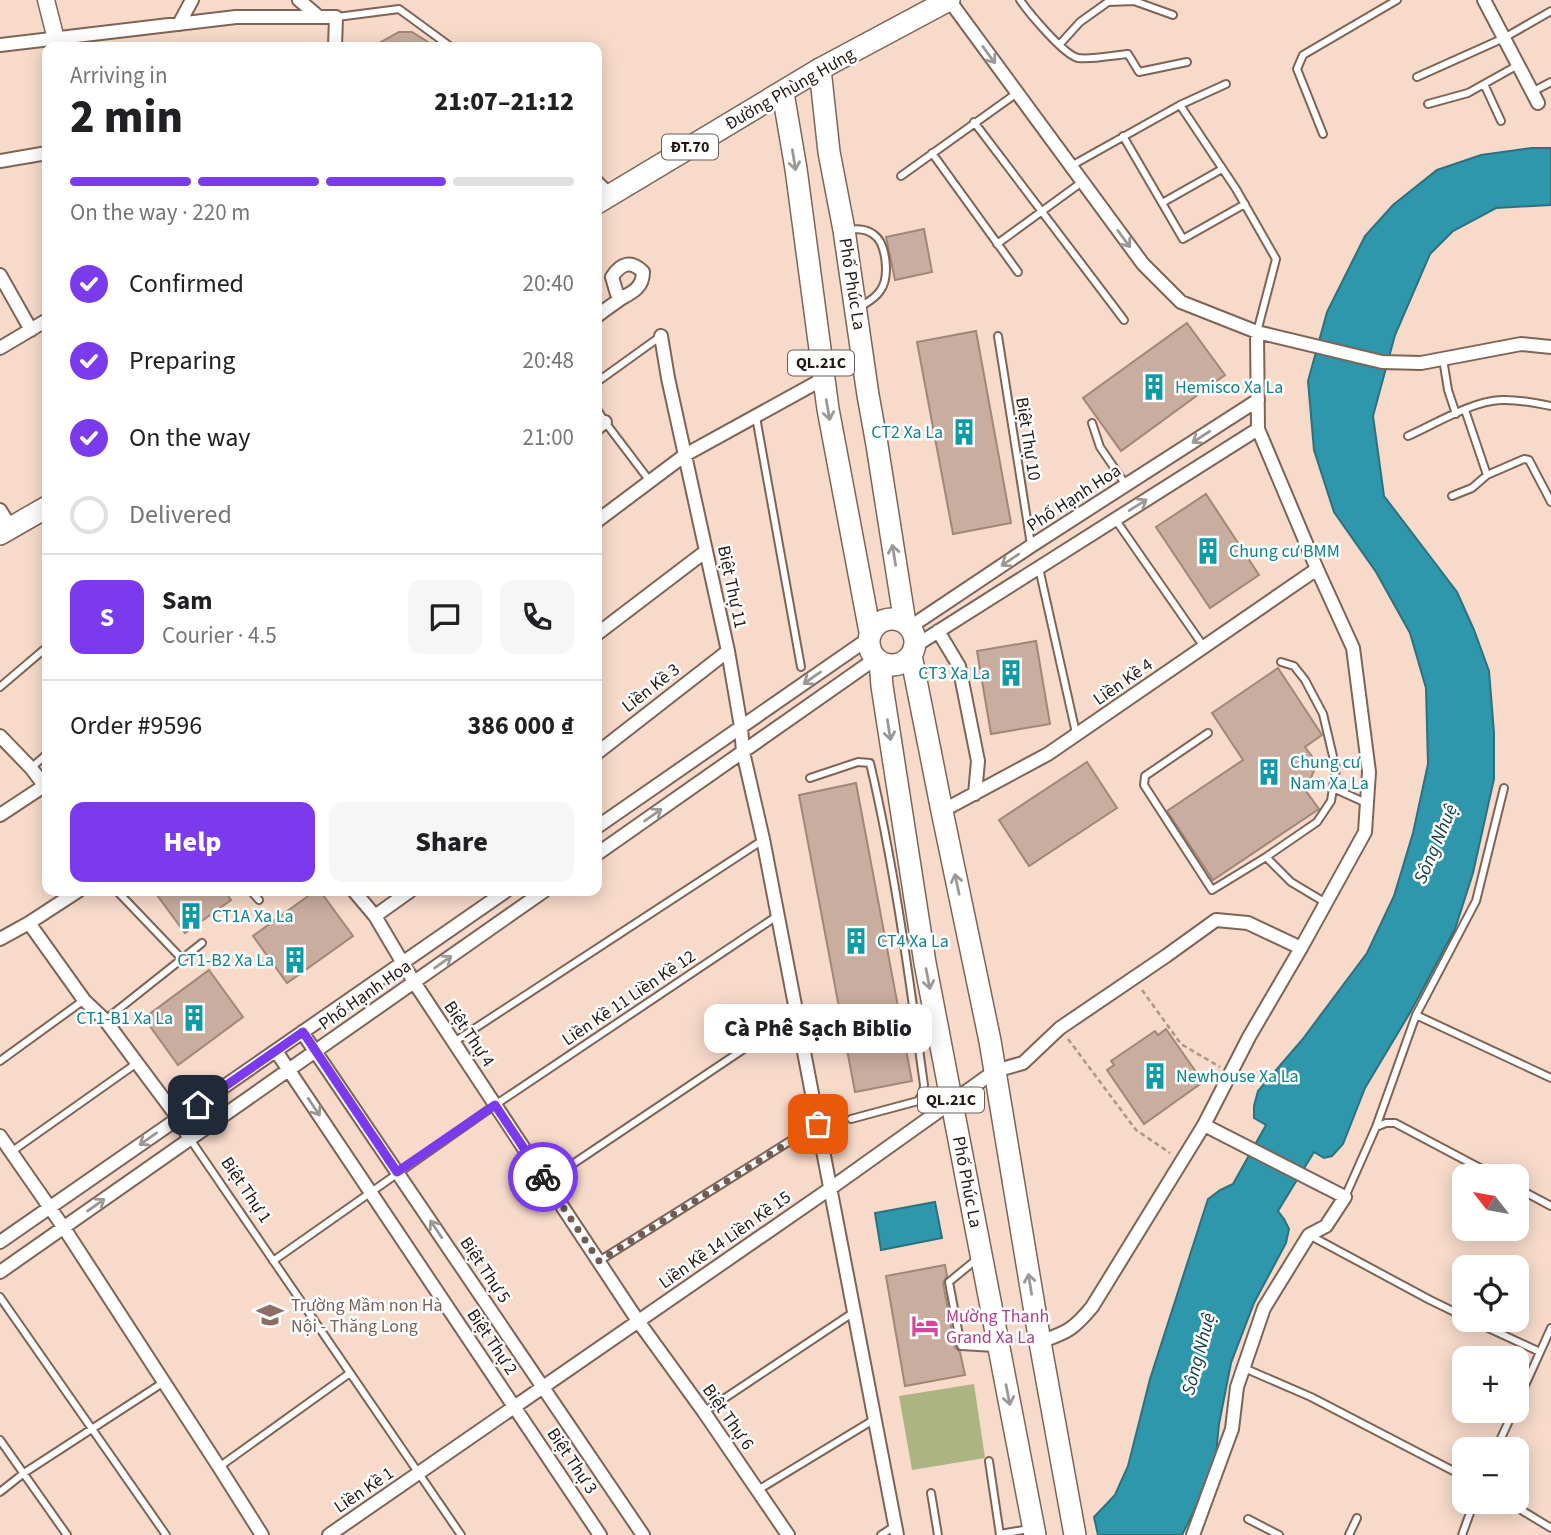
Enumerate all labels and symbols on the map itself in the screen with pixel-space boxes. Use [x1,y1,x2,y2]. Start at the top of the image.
street label: Đường Phùng Hưng [720,42,860,136]
one-way arrow [982,45,997,64]
road number: ĐT.70 [662,134,718,160]
one-way arrow [788,148,801,171]
one-way arrow [1116,229,1131,248]
street label: Phố Phúc La [832,236,872,332]
road number: QL.21C [788,350,854,376]
building icon: Hemisco Xa La [1139,372,1169,402]
place label: Hemisco Xa La [1175,375,1283,400]
street label: Biệt Thự 10 [1009,395,1047,483]
one-way arrow [822,398,835,421]
building icon: CT2 Xa La [949,417,979,447]
place label: CT2 Xa La [871,420,943,445]
one-way arrow [1192,430,1211,445]
street label: Phố Hạnh Hoa [1022,458,1126,538]
one-way arrow [1128,497,1147,512]
building icon: Chung cư BMM [1193,536,1223,566]
place label: Chung cư BMM [1229,539,1340,564]
street label: Biệt Thự 11 [711,543,753,631]
one-way arrow [887,544,900,567]
one-way arrow [1001,553,1020,568]
street label: Liền Kề 4 [1088,652,1158,712]
street label: Liền Kề 3 [617,657,685,719]
building icon: CT3 Xa La [996,658,1026,688]
place label: CT3 Xa La [918,661,990,686]
one-way arrow [803,671,822,685]
one-way arrow [883,718,896,741]
place label: Chung cư Nam Xa La [1290,750,1369,796]
building icon: Chung cư Nam Xa La [1254,757,1284,787]
water label: Sông Nhuệ [1407,800,1465,888]
one-way arrow [643,808,662,822]
one-way arrow [950,874,963,896]
building icon: CT1A Xa La [176,901,206,931]
place label: CT1A Xa La [212,904,293,929]
building icon: CT4 Xa La [841,926,871,956]
place label: CT4 Xa La [877,929,949,954]
street label: Liền Kề 11 Liền Kề 12 [557,944,701,1052]
building icon: CT1-B2 Xa La [280,945,310,975]
place label: CT1-B2 Xa La [177,948,274,973]
street label: Phố Hạnh Hoa [314,954,416,1036]
one-way arrow [433,955,452,969]
one-way arrow [922,967,935,990]
street label: Biệt Thự 4 [438,996,500,1072]
building icon: CT1-B1 Xa La [179,1003,209,1033]
callout: Cà Phê Sạch Biblio [704,1005,932,1054]
place label: CT1-B1 Xa La [76,1006,173,1031]
building icon: Newhouse Xa La [1140,1061,1170,1091]
place label: Newhouse Xa La [1176,1064,1299,1089]
pin [168,1075,228,1135]
road number: QL.21C [918,1088,984,1112]
pin [788,1094,848,1154]
one-way arrow [307,1097,321,1117]
one-way arrow [139,1132,158,1146]
street label: Phố Phúc La [946,1134,988,1230]
courier [508,1142,578,1212]
street label: Biệt Thự 1 [215,1152,277,1228]
north arrow [1452,1164,1530,1241]
street label: Liền Kề 14 Liền Kề 15 [654,1185,796,1295]
one-way arrow [86,1198,105,1212]
one-way arrow [429,1220,443,1239]
street label: Biệt Thự 5 [454,1232,516,1308]
one-way arrow [1023,1273,1036,1296]
place label: Trường Mầm non Hà Nội - Thăng Long [291,1293,443,1339]
school or university icon: Trường Mầm non Hà Nội - Thăng Long [255,1300,285,1330]
street label: Biệt Thự 2 [461,1304,523,1380]
place label: Mường Thanh Grand Xa La [946,1304,1049,1350]
water label: Sông Nhuệ [1175,1310,1223,1398]
hotel icon: Mường Thanh Grand Xa La [910,1311,940,1341]
street label: Biệt Thự 6 [696,1379,760,1455]
one-way arrow [1001,1383,1015,1406]
street label: Biệt Thự 3 [541,1423,603,1499]
street label: Liền Kề 1 [329,1461,399,1519]

